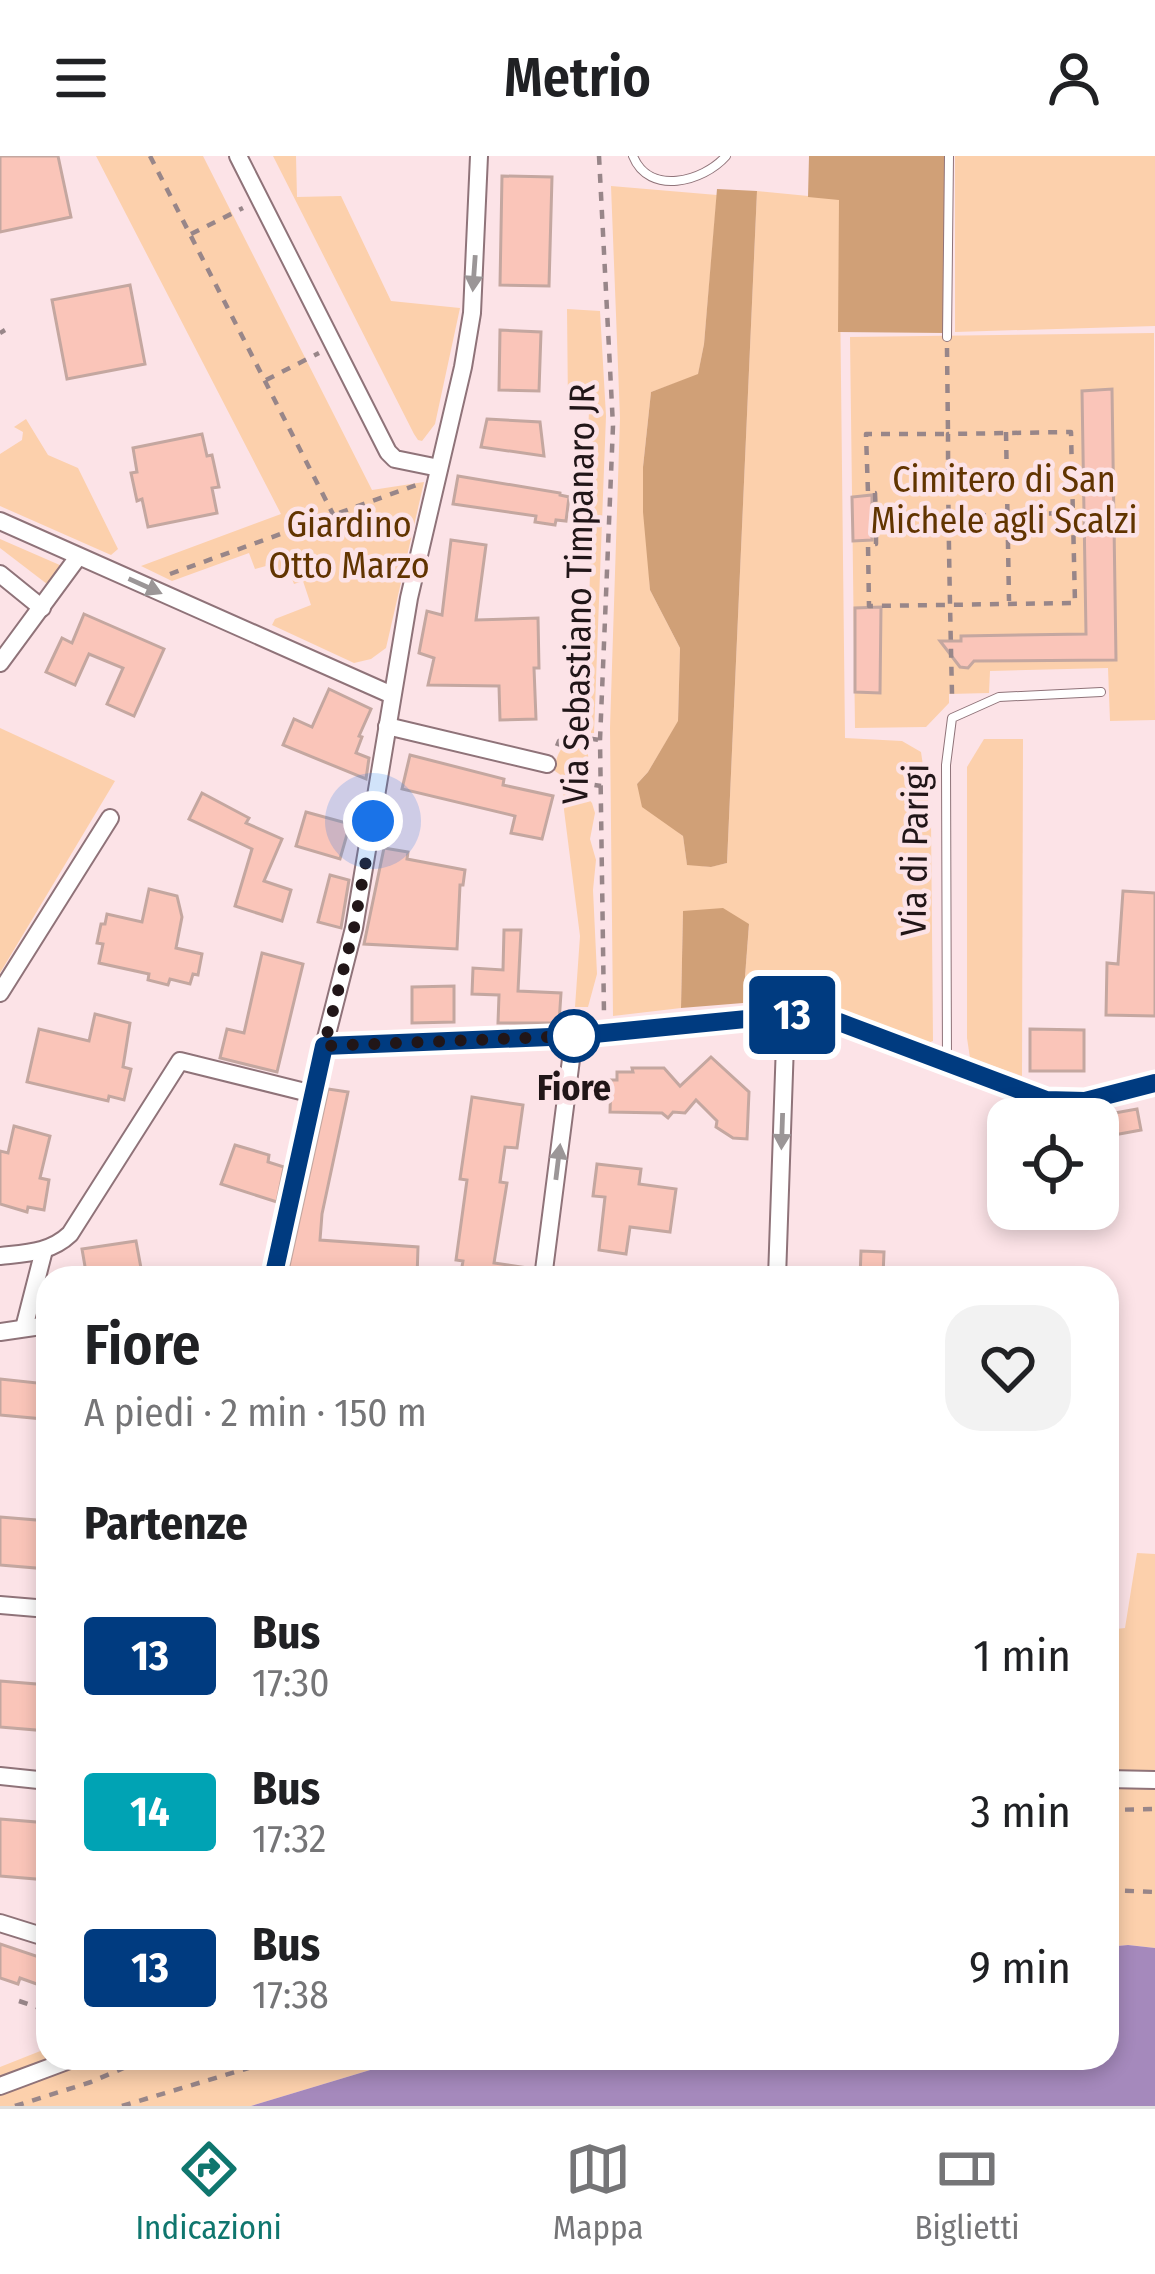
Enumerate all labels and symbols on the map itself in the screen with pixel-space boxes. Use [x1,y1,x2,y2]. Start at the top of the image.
one-way arrow [465,255,484,292]
street label: Via Sebastiano Timpanaro JR [553,383,605,805]
park label: Cimitero di San Michele agli Scalzi [871,458,1137,543]
park label: Giardino Otto Marzo [268,503,430,588]
one-way arrow [128,577,163,597]
street label: Via di Parigi [891,763,939,937]
your location [343,791,403,851]
line badge: 13 [738,976,846,1054]
marker: Fiore [549,1011,599,1061]
place label: Fiore [537,1066,611,1110]
one-way arrow [772,1113,791,1151]
one-way arrow [548,1143,567,1180]

